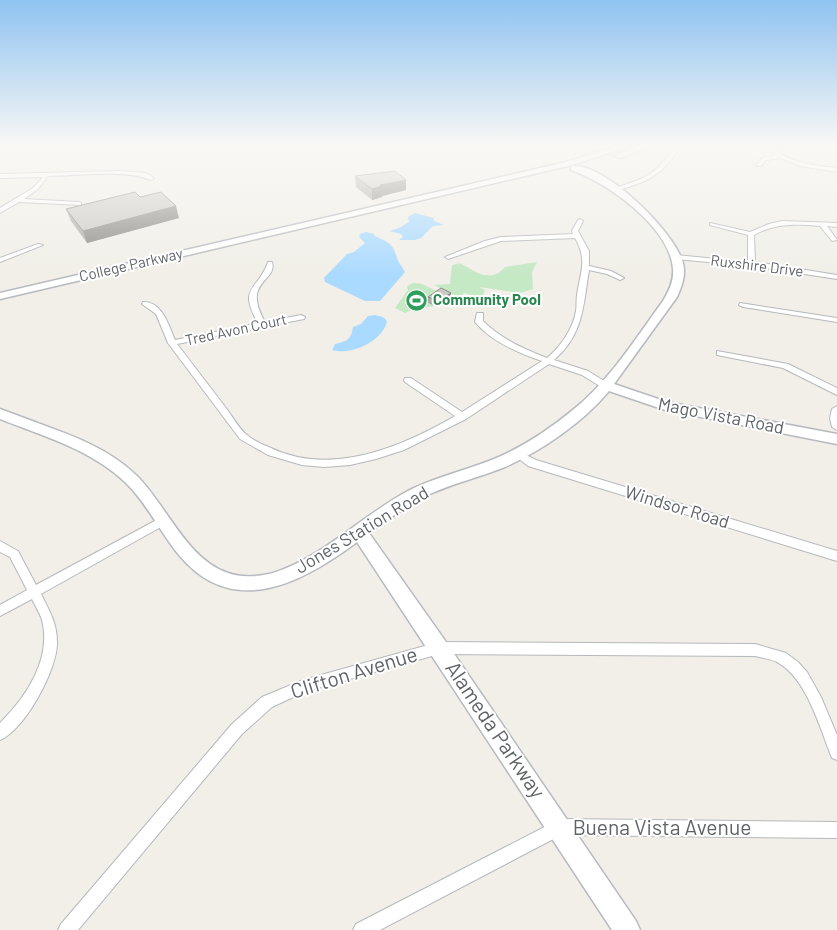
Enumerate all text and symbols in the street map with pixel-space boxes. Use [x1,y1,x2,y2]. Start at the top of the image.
street label: College Parkway [77,243,184,285]
street label: Ruxshire Drive [710,250,805,280]
sports icon: Community Pool [405,288,429,312]
place label: Community Pool [433,290,541,308]
street label: Tred Avon Court [183,309,288,349]
street label: Mago Vista Road [656,392,786,438]
street label: Windsor Road [622,480,732,532]
street label: Jones Station Road [291,481,432,578]
street label: Clifton Avenue [287,640,420,703]
street label: Alameda Parkway [441,656,551,803]
street label: Buena Vista Avenue [573,814,751,839]

